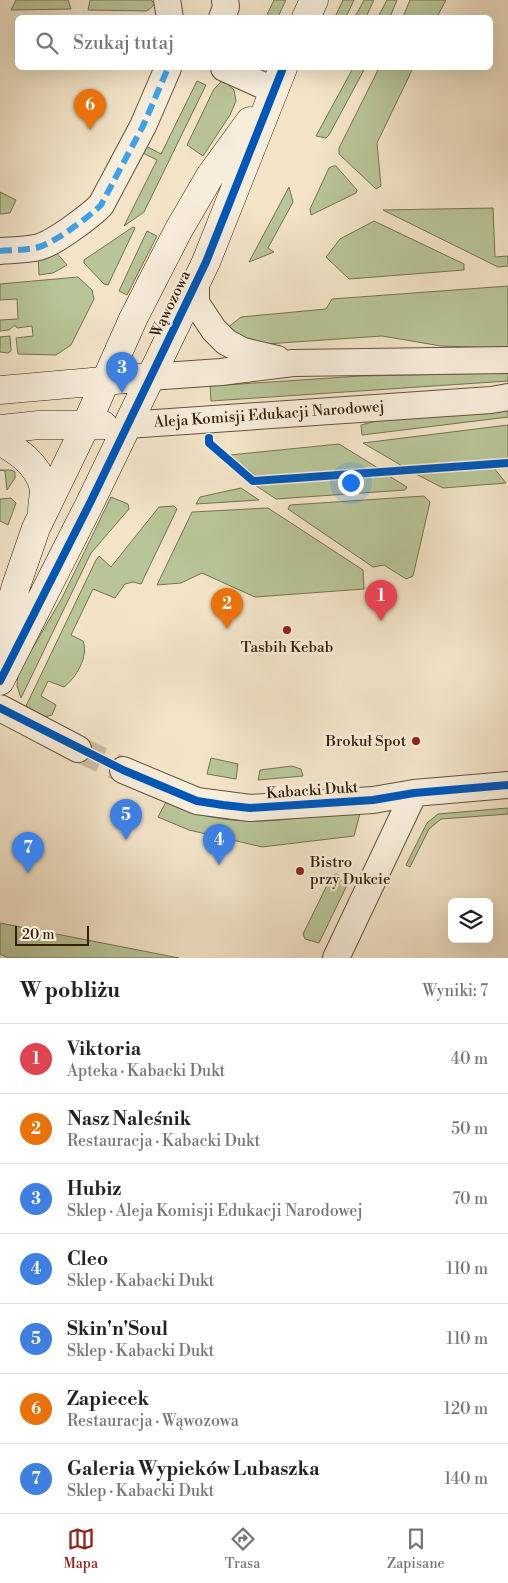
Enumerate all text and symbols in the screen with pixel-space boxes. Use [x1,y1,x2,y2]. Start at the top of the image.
search box [15,15,493,70]
icon: search [33,29,61,57]
text: Szukaj tutaj [73,31,174,55]
pin: 6 [74,89,106,130]
street label: Wąwozowa [146,267,195,342]
pin: 3 [106,352,138,393]
street label: Aleja Komisji Edukacji Narodowej [152,397,385,432]
your location [338,470,364,496]
pin: 1 [365,580,397,621]
pin: 2 [211,588,243,629]
marker: Tasbih Kebab [281,624,293,636]
place label: Tasbih Kebab [241,638,333,657]
place label: Brokuł Spot [324,732,407,751]
marker: Brokuł Spot [410,735,422,747]
street label: Kabacki Dukt [265,778,359,803]
pin: 5 [110,799,142,840]
pin: 4 [203,824,235,865]
pin: 7 [12,832,44,873]
place label: Bistro przy Dukcie [309,853,391,889]
marker: Bistro przy Dukcie [294,865,306,877]
map controls [448,898,493,943]
button: layers [448,898,493,943]
scale bar [15,923,89,946]
text: 20 m [22,926,54,944]
text: W pobliżu [20,978,120,1004]
text: Wyniki: 7 [423,981,488,1001]
text: Viktoria [67,1037,141,1061]
text: 1 [32,1049,40,1069]
text: 40 m [451,1049,488,1069]
text: Apteka · Kabacki Dukt [67,1061,225,1081]
text: Nasz Naleśnik [67,1107,191,1131]
text: 2 [31,1119,41,1139]
text: 50 m [451,1119,488,1139]
text: Restauracja · Kabacki Dukt [67,1131,260,1151]
text: Hubiz [67,1177,121,1201]
text: 3 [31,1189,41,1209]
text: 70 m [452,1189,488,1209]
text: Sklep · Aleja Komisji Edukacji Narodowej [67,1201,363,1221]
text: Cleo [67,1247,108,1271]
text: 4 [31,1259,41,1279]
text: 110 m [446,1259,488,1279]
text: Sklep · Kabacki Dukt [67,1271,214,1291]
text: Skin'n'Soul [67,1317,168,1341]
text: 5 [31,1329,41,1349]
text: 110 m [446,1329,488,1349]
text: Sklep · Kabacki Dukt [67,1341,214,1361]
text: Zapiecek [67,1387,149,1411]
text: 6 [31,1399,41,1419]
text: 120 m [444,1399,488,1419]
text: Restauracja · Wąwozowa [67,1411,239,1431]
text: Galeria Wypieków Lubaszka [67,1457,320,1481]
text: 7 [31,1469,41,1489]
text: 140 m [444,1469,488,1489]
text: Sklep · Kabacki Dukt [67,1481,214,1501]
tab: Mapa [63,1525,98,1573]
tab: Trasa [225,1525,260,1573]
tab: Zapisane [387,1525,445,1573]

